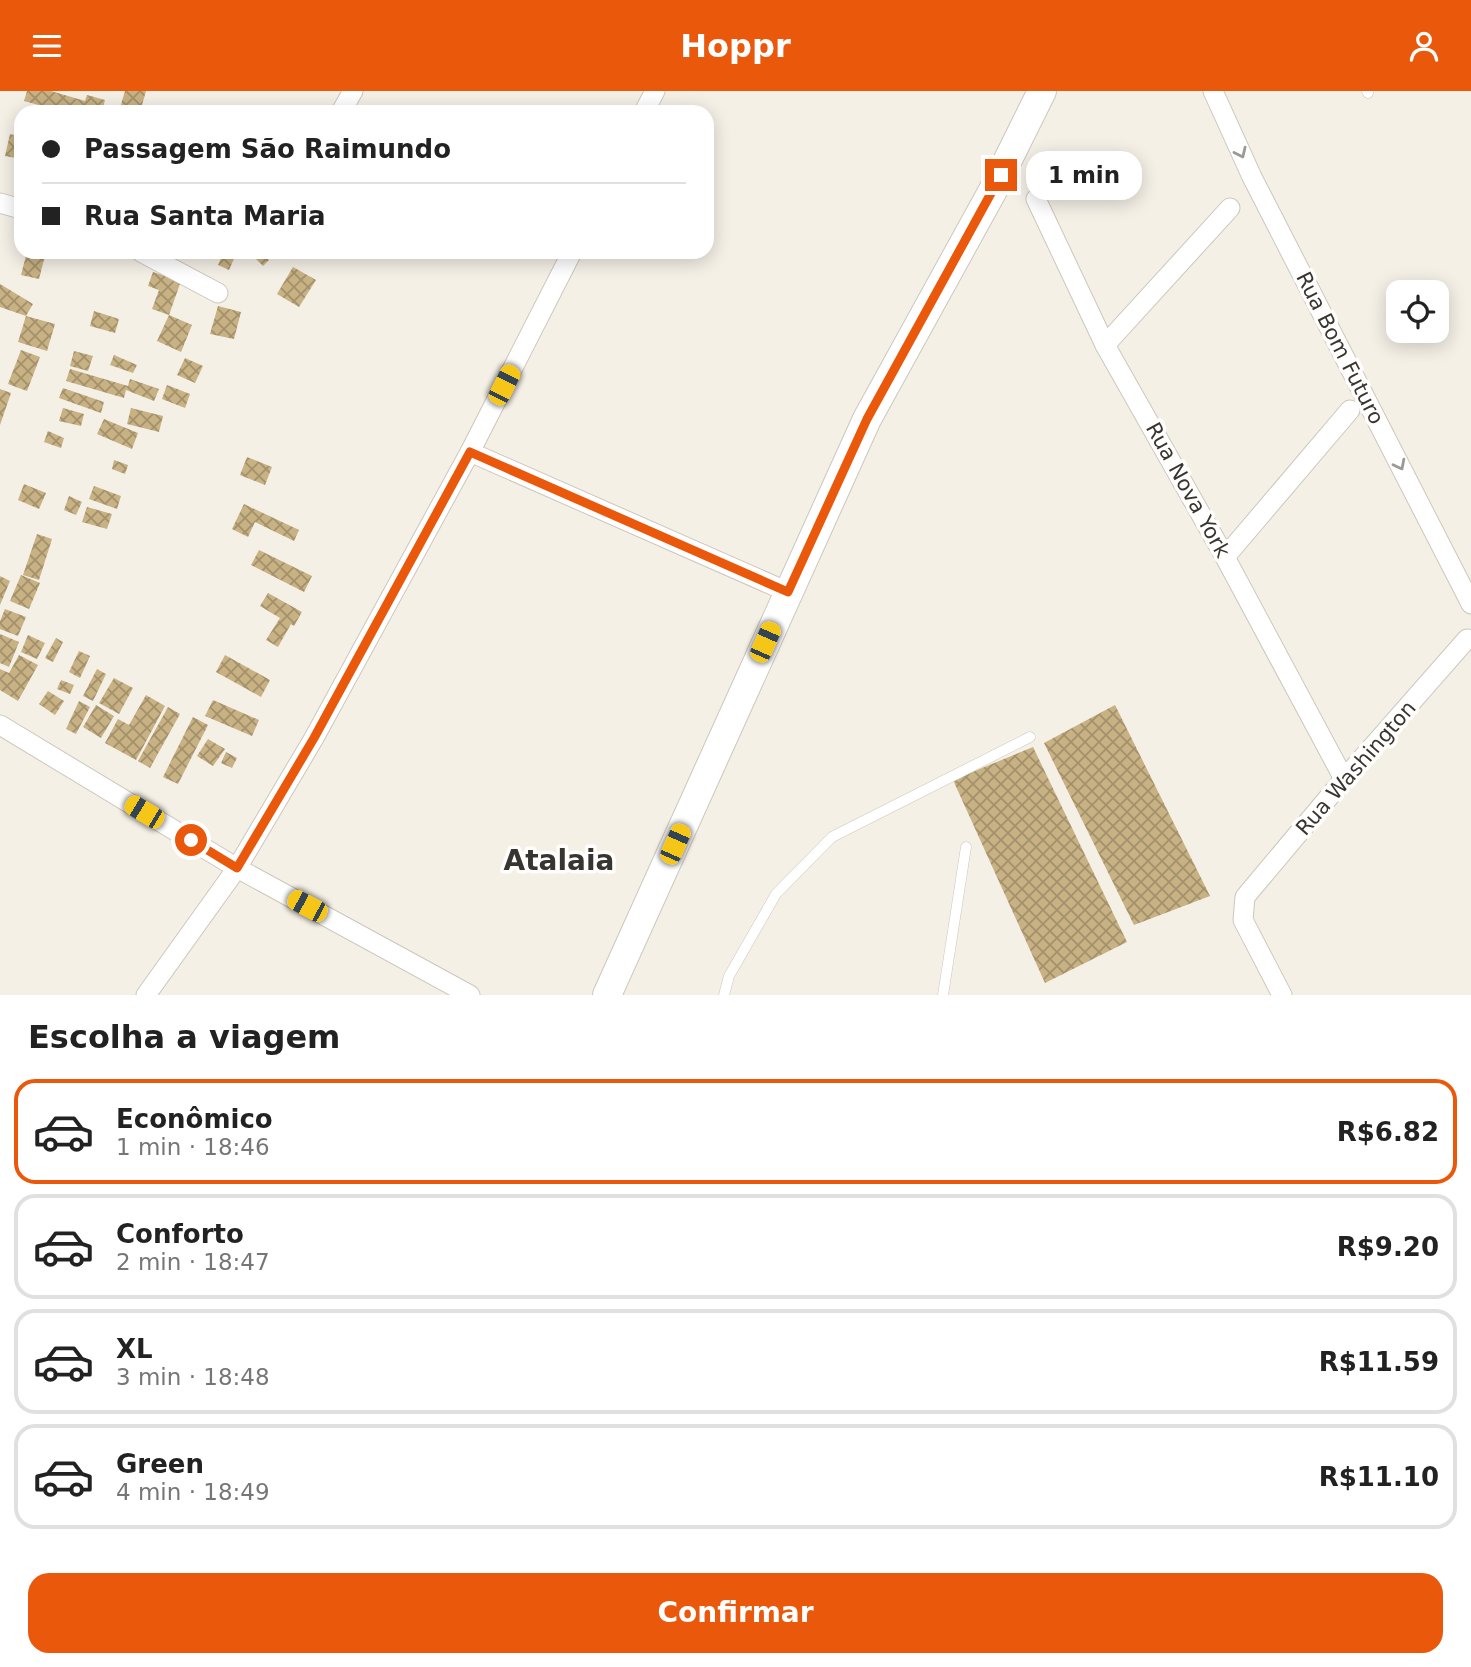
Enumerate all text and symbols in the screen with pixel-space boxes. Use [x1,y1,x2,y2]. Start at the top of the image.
icon: menu [28,27,66,65]
text: Hoppr [680,27,791,65]
icon: person [1405,27,1443,65]
text: Passagem São Raimundo [84,134,451,164]
one-way arrow [1233,146,1247,158]
callout: 1 min [1026,151,1141,199]
route end [985,159,1017,191]
text: 1 min [1048,162,1120,188]
text: Rua Santa Maria [84,201,326,231]
street label: Rua Bom Futuro [1291,268,1389,428]
map controls [1386,280,1449,343]
button: locate [1386,280,1449,343]
car [486,362,523,408]
street label: Rua Nova York [1141,418,1235,562]
one-way arrow [1391,458,1405,470]
car [747,619,784,665]
street label: Rua Washington [1291,696,1421,840]
car [121,792,168,832]
car [657,821,694,867]
route start [175,824,207,856]
district label: Atalaia [504,844,614,877]
car [284,887,331,925]
text: Escolha a viagem [28,1018,340,1056]
icon: car [32,1100,95,1163]
text: Econômico [116,1104,273,1134]
text: R$6.82 [1337,1117,1439,1147]
text: 1 min · 18:46 [116,1134,270,1160]
icon: car [32,1215,95,1278]
text: Conforto [116,1219,244,1249]
text: R$9.20 [1337,1232,1439,1262]
text: 2 min · 18:47 [116,1249,270,1275]
icon: car [32,1330,95,1393]
text: XL [116,1334,153,1364]
text: R$11.59 [1319,1347,1439,1377]
text: 3 min · 18:48 [116,1364,270,1390]
icon: car [32,1445,95,1508]
text: Green [116,1449,204,1479]
text: R$11.10 [1319,1462,1439,1492]
text: 4 min · 18:49 [116,1479,270,1505]
button: Confirmar [28,1573,1443,1653]

